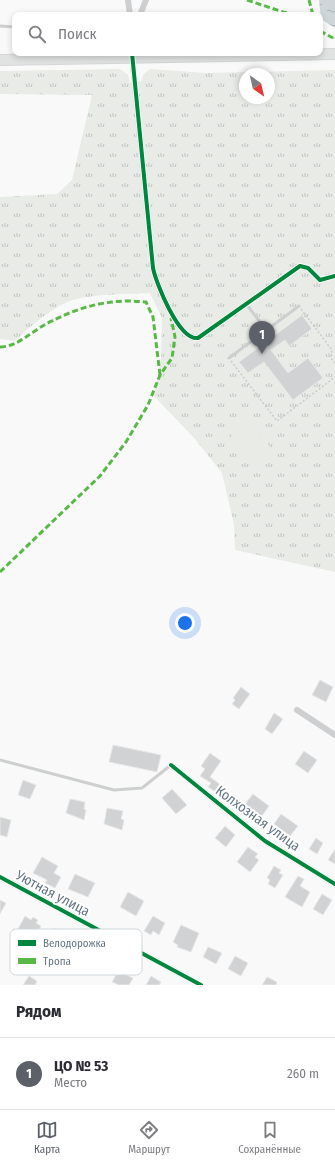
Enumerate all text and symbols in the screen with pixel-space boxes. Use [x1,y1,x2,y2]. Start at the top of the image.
search box [12,12,323,56]
icon: search [26,23,48,45]
text: Поиск [58,25,96,43]
north arrow [239,68,275,104]
pin: 1 [249,321,275,354]
your location [175,613,195,633]
street label: Колхозная улица [212,782,303,855]
street label: Уютная улица [12,866,93,920]
legend [10,929,142,975]
text: Велодорожка [43,937,106,950]
text: Тропа [43,955,71,968]
text: Рядом [16,1001,61,1022]
text: ЦО № 53 [54,1057,108,1075]
text: 1 [26,1066,32,1081]
text: 260 m [287,1066,319,1081]
text: Место [54,1075,87,1090]
tab: Карта [34,1119,60,1156]
tab: Маршрут [128,1119,170,1156]
tab: Сохранённые [238,1119,301,1156]

